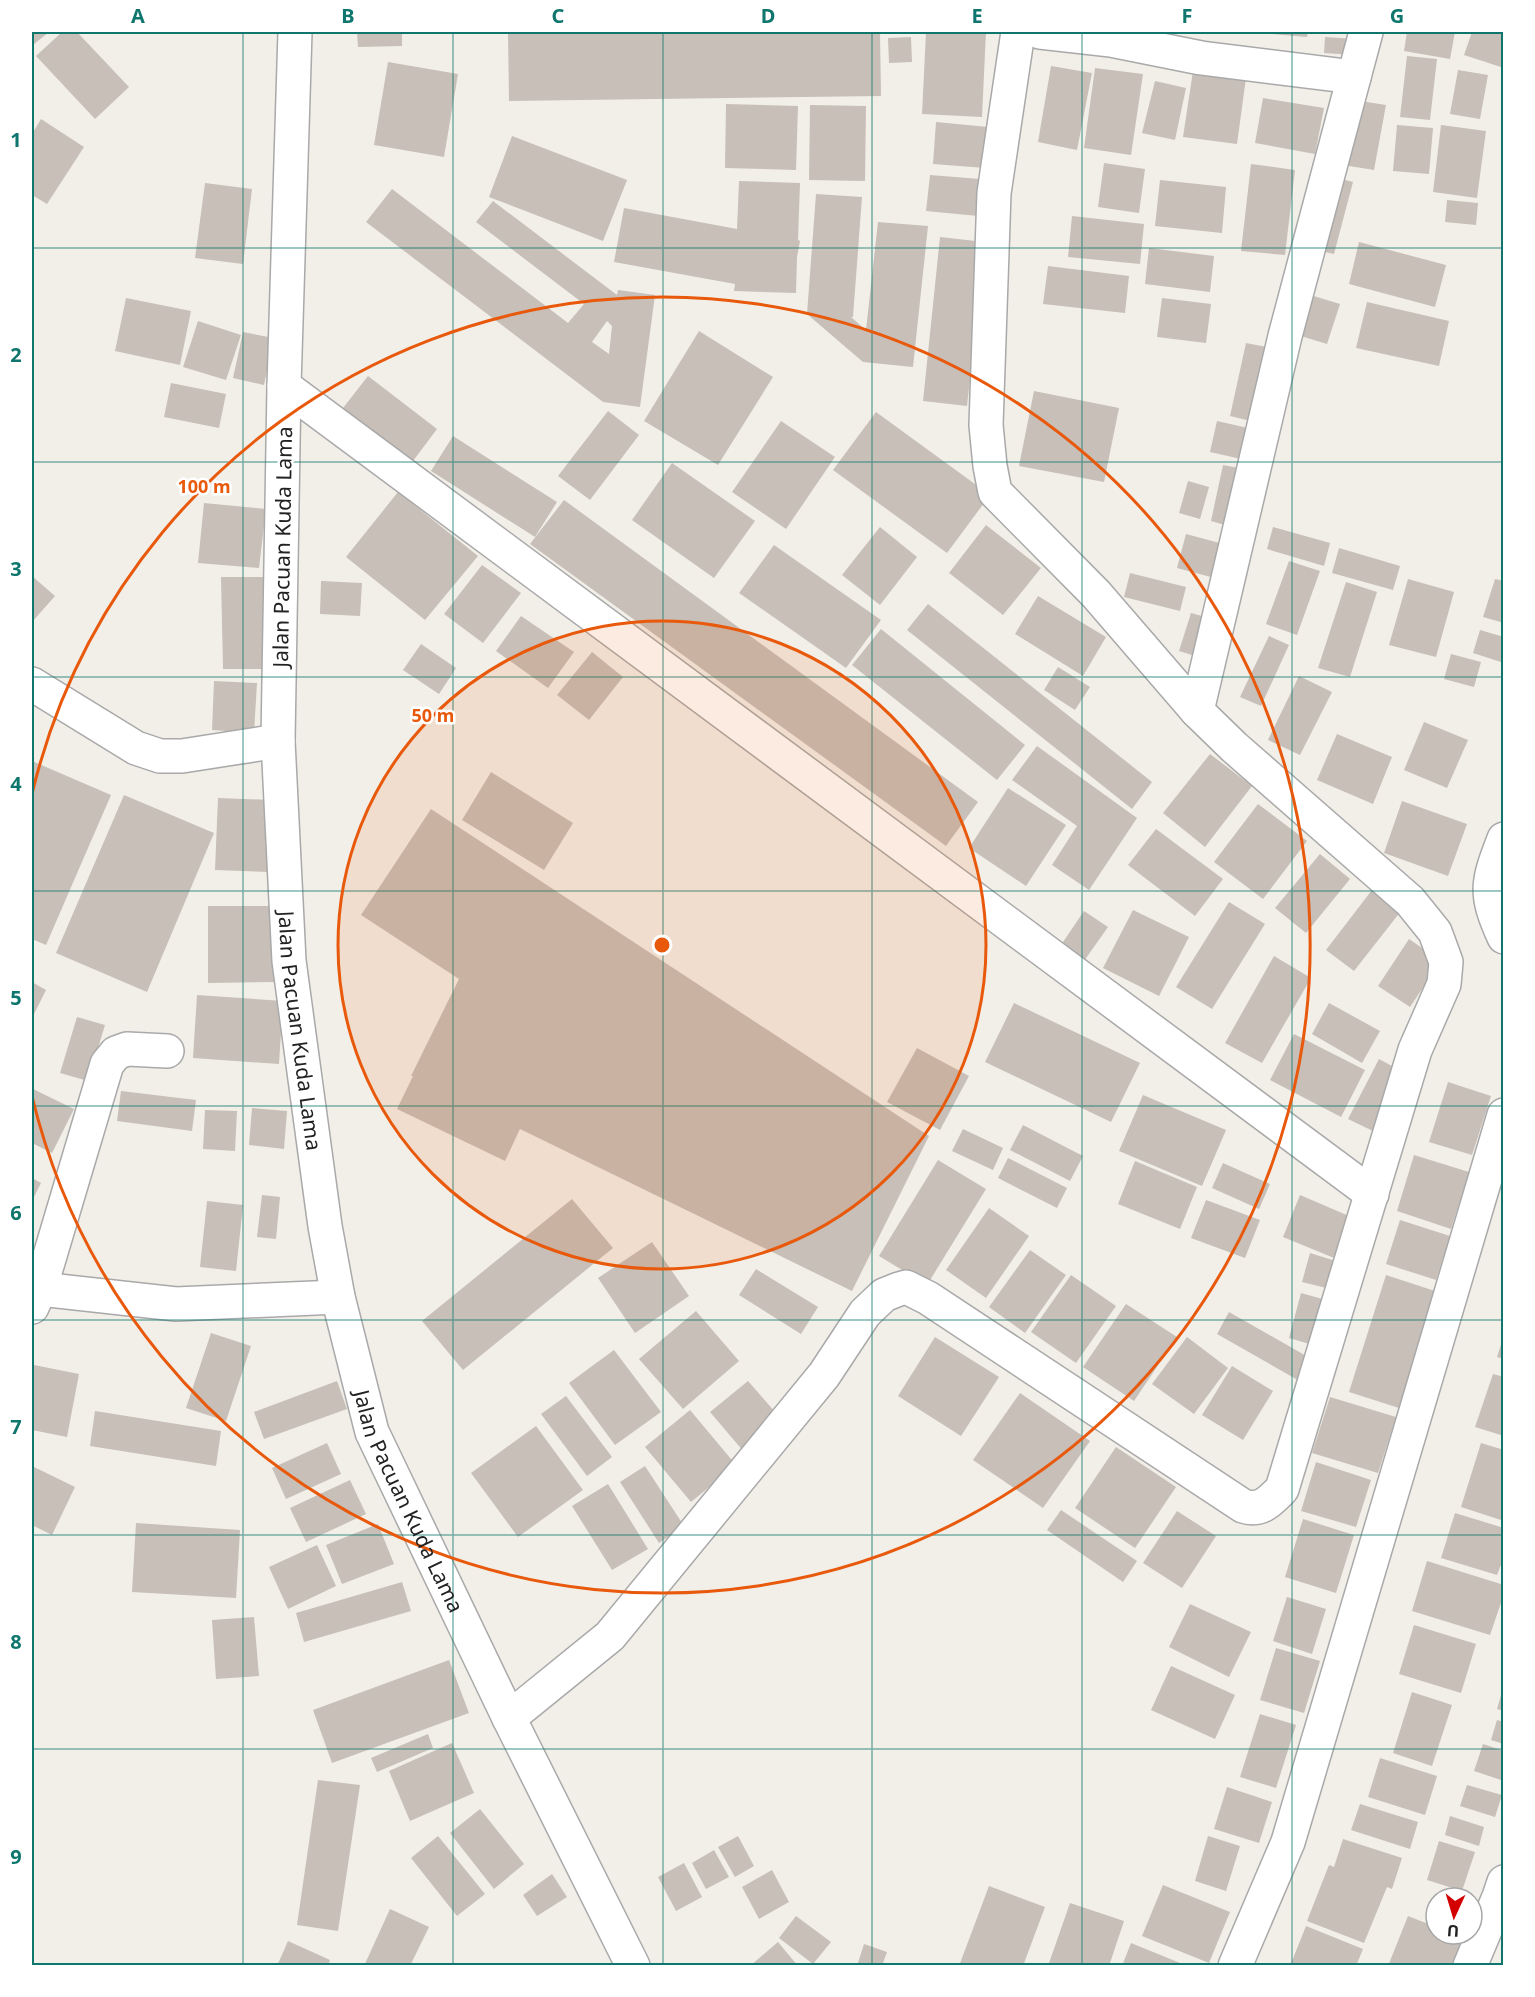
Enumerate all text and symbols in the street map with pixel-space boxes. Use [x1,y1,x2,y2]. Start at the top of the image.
text: A [131,2,145,29]
text: B [341,2,355,29]
text: C [552,2,565,29]
text: D [761,2,775,29]
text: E [971,2,983,29]
text: F [1182,2,1192,29]
text: G [1390,2,1404,29]
text: 1 [10,126,22,153]
text: 2 [10,341,22,368]
street label: Jalan Pacuan Kuda Lama [266,426,298,670]
text: 100 m [177,474,231,498]
text: 3 [10,555,22,582]
text: 50 m [412,703,454,727]
text: 4 [10,770,22,797]
street label: Jalan Pacuan Kuda Lama [272,908,329,1152]
centre of rings [652,935,672,955]
text: 5 [10,984,22,1011]
text: 6 [10,1199,22,1226]
street label: Jalan Pacuan Kuda Lama [347,1385,470,1617]
text: 7 [10,1413,22,1440]
text: 8 [10,1628,22,1655]
text: 9 [10,1843,22,1870]
north arrow [1424,1886,1484,1946]
text: U [1446,1920,1460,1942]

